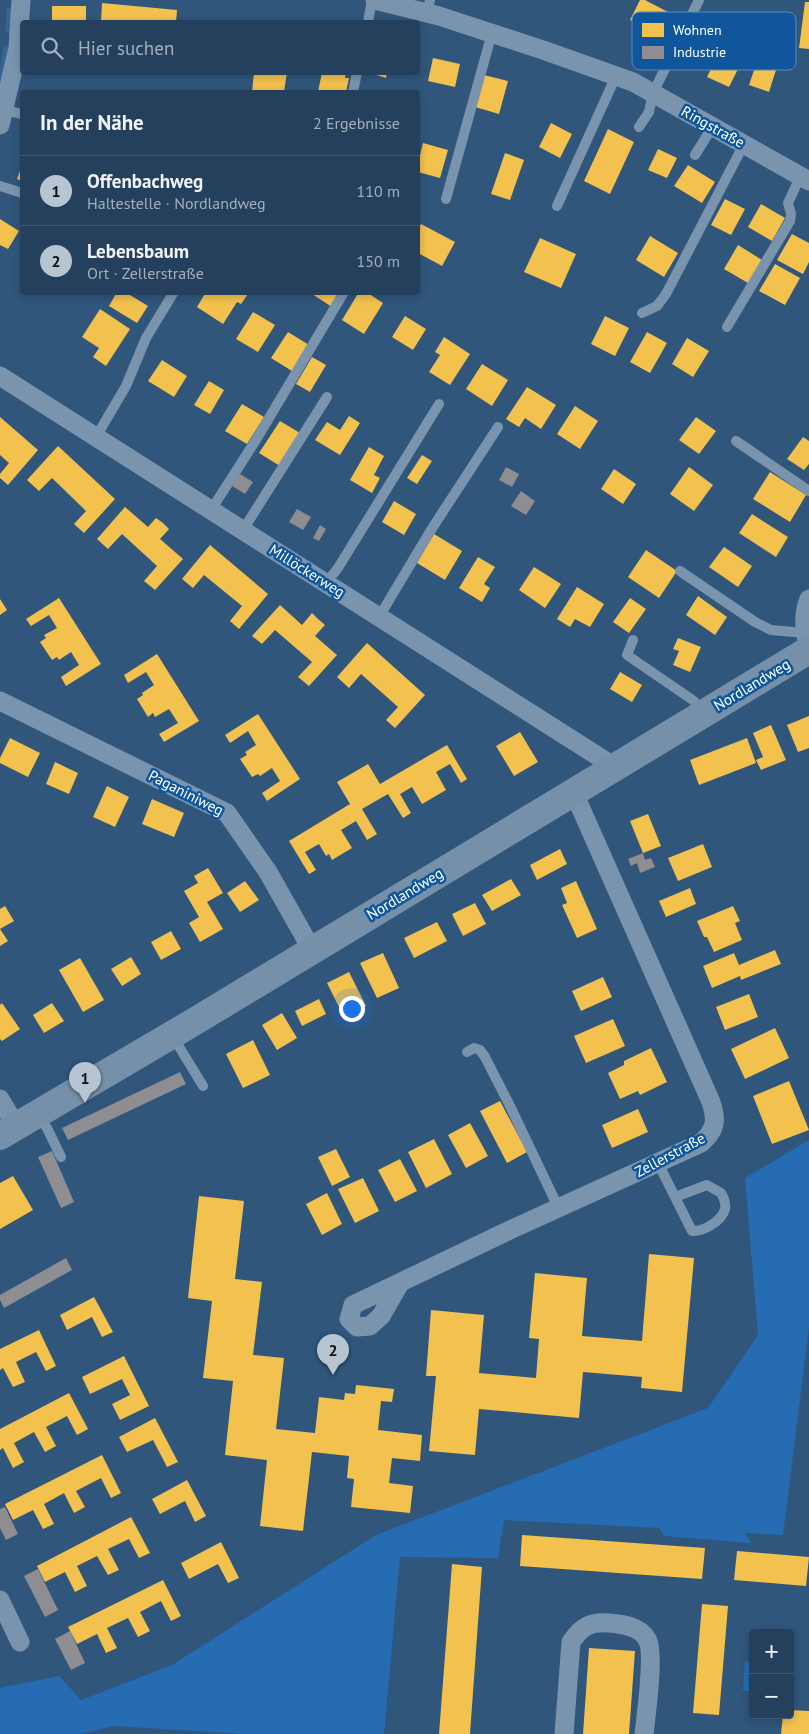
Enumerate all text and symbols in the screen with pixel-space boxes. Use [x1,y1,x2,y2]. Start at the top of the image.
legend [632,12,796,70]
search box [20,20,420,75]
text: Wohnen [673,21,722,39]
icon: search [38,34,66,62]
text: Hier suchen [78,36,174,60]
text: Industrie [673,43,726,61]
street label: Ringstraße [678,101,748,152]
text: In der Nähe [40,109,144,136]
text: 2 Ergebnisse [313,113,400,133]
text: Offenbachweg [87,169,203,193]
text: 1 [51,181,61,201]
text: 110 m [357,181,400,201]
text: Haltestelle · Nordlandweg [87,193,266,213]
text: Lebensbaum [87,239,189,263]
text: 2 [51,251,61,271]
text: 150 m [357,251,400,271]
text: Ort · Zellerstraße [87,263,204,283]
street label: Millöckerweg [266,540,349,601]
street label: Nordlandweg [710,654,793,715]
street label: Paganiniweg [146,766,227,820]
street label: Nordlandweg [363,863,446,924]
your location [339,996,365,1022]
pin: 1 [69,1062,101,1103]
street label: Zellerstraße [631,1128,708,1181]
pin: 2 [317,1334,349,1375]
map controls [749,1629,794,1719]
button: + [749,1629,794,1674]
button: − [749,1674,794,1719]

